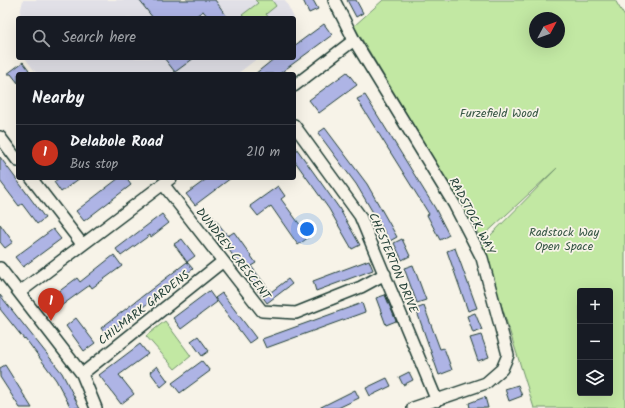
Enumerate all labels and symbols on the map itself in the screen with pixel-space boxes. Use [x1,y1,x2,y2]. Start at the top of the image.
north arrow [529,12,565,48]
park label: Furzefield Wood [460,104,539,123]
street label: RADSTOCK WAY [444,174,501,259]
street label: DUNDREY CRESCENT [191,204,276,306]
street label: CHESTERTON DRIVE [363,210,423,317]
your location [297,219,317,239]
park label: Radstock Way Open Space [529,223,599,256]
street label: CHILMARK GARDENS [94,266,194,350]
pin: 1 [38,288,64,321]

